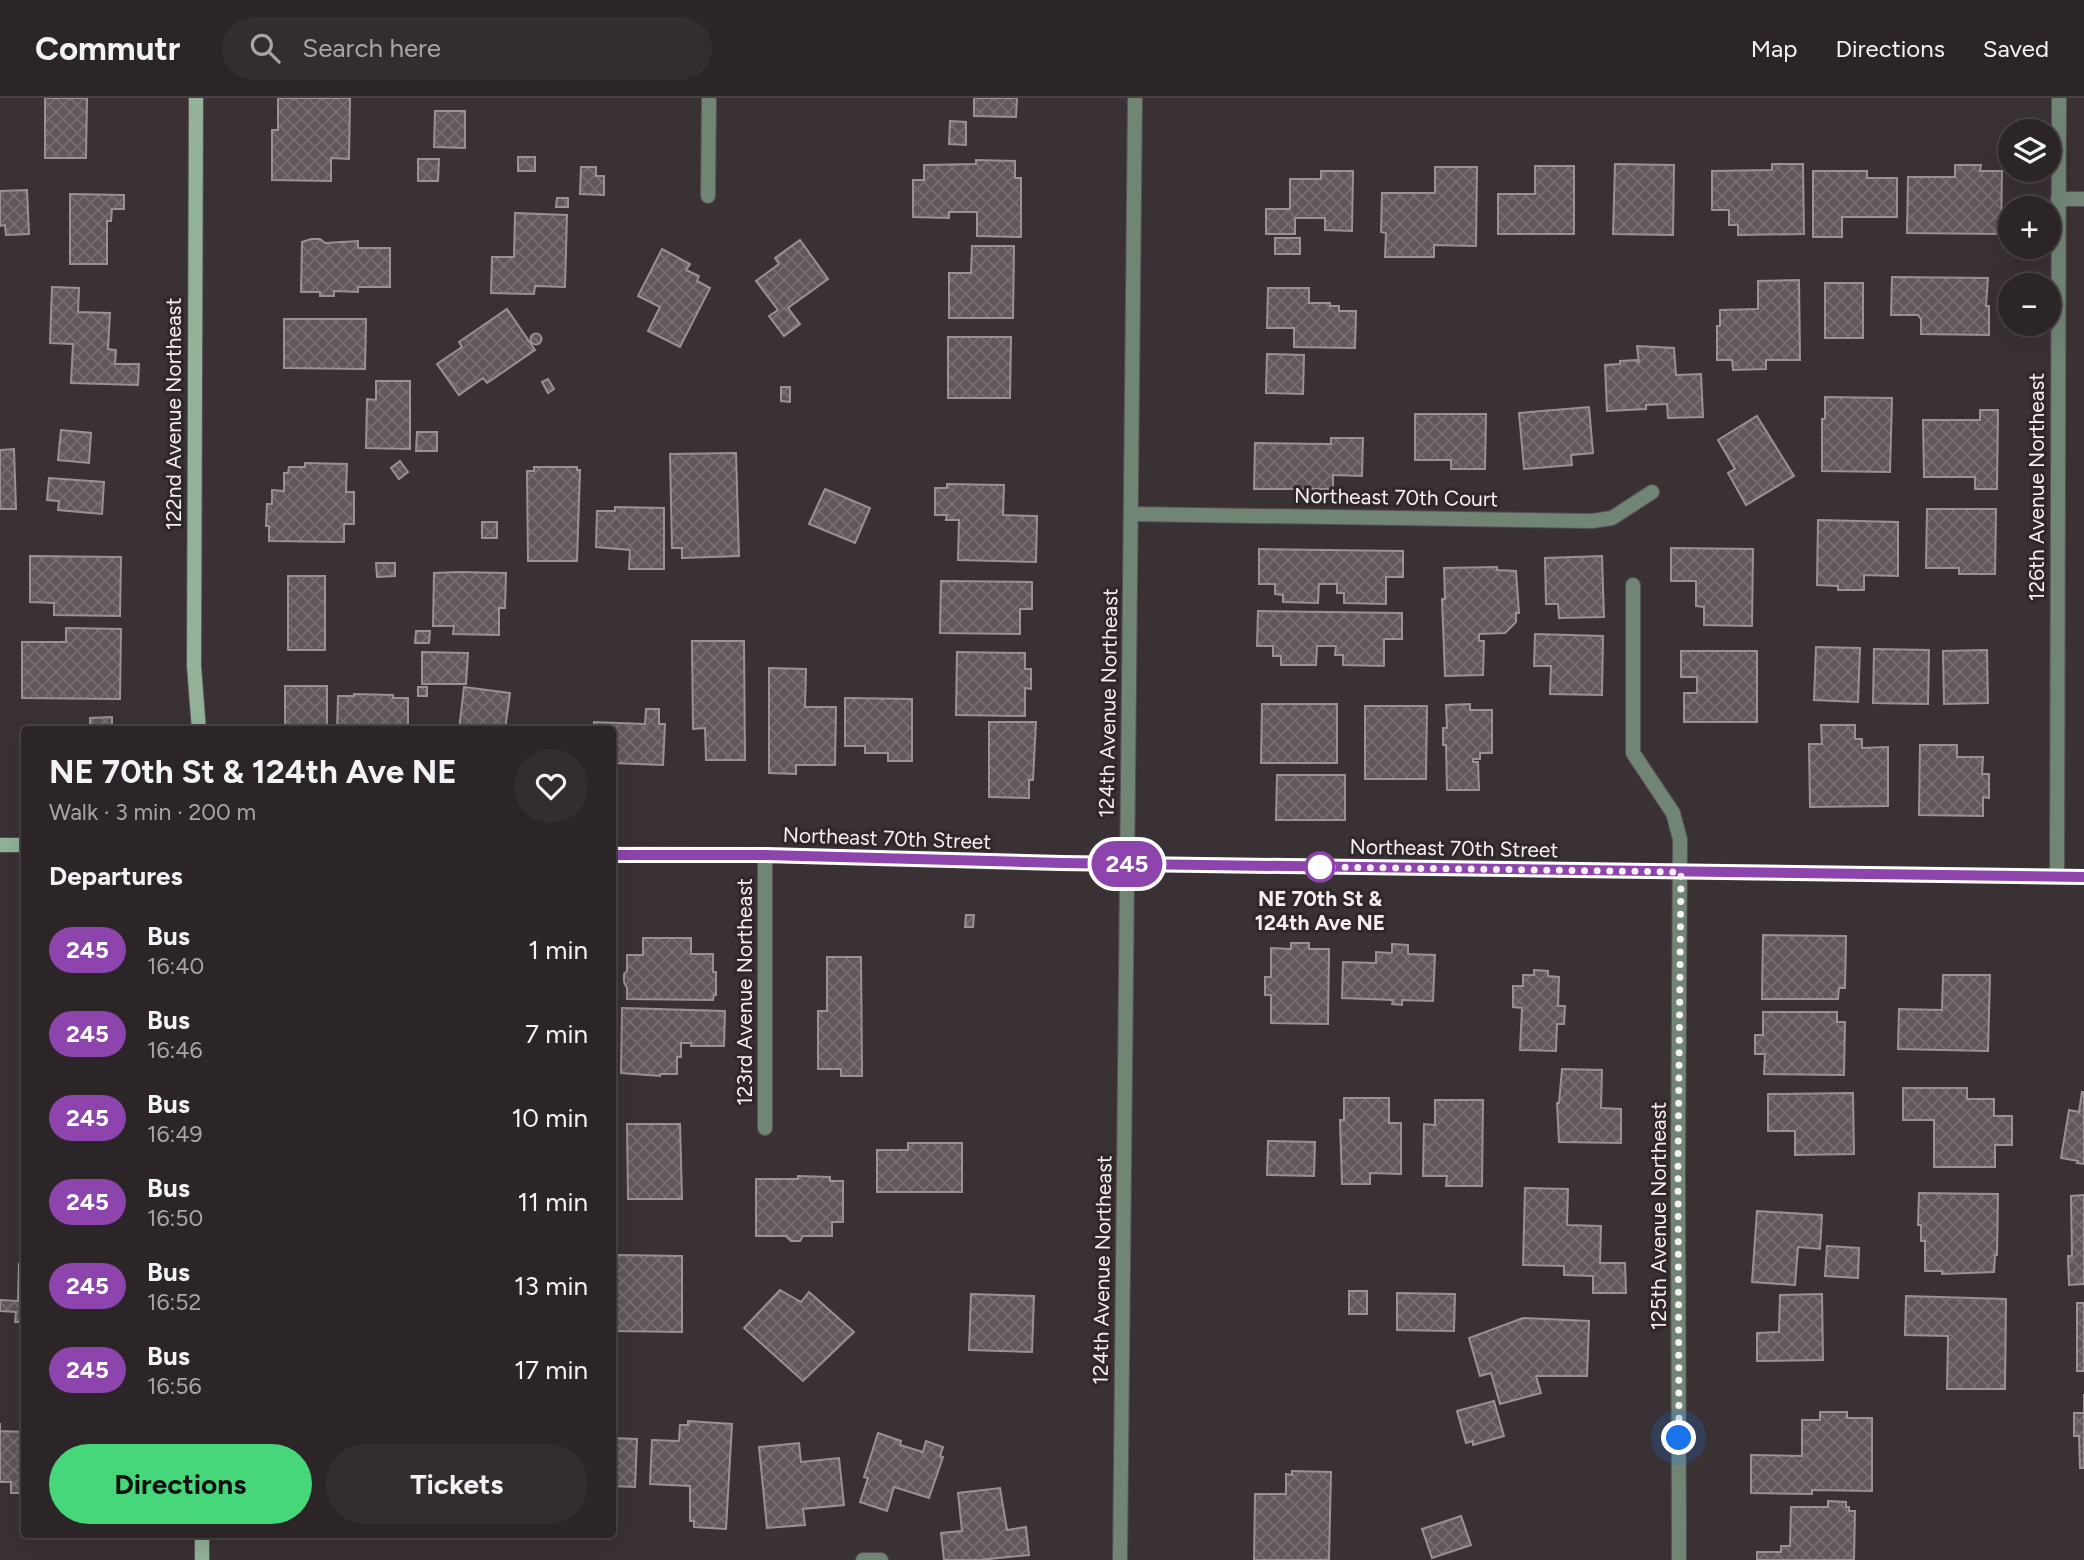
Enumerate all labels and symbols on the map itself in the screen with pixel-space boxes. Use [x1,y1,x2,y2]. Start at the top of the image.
street label: 122nd Avenue Northeast [161,298,186,530]
street label: 126th Avenue Northeast [2024,373,2049,601]
street label: Northeast 70th Court [1294,483,1498,511]
street label: 124th Avenue Northeast [1093,588,1123,818]
street label: Northeast 70th Street [782,822,992,854]
street label: Northeast 70th Street [1349,834,1559,862]
line badge: 245 [1087,841,1167,887]
marker: NE 70th St & 124th Ave NE [1305,852,1335,882]
street label: 123rd Avenue Northeast [732,878,757,1106]
place label: NE 70th St & 124th Ave NE [1255,886,1385,935]
street label: 125th Avenue Northeast [1646,1102,1671,1330]
street label: 124th Avenue Northeast [1087,1155,1117,1385]
your location [1661,1420,1696,1455]

